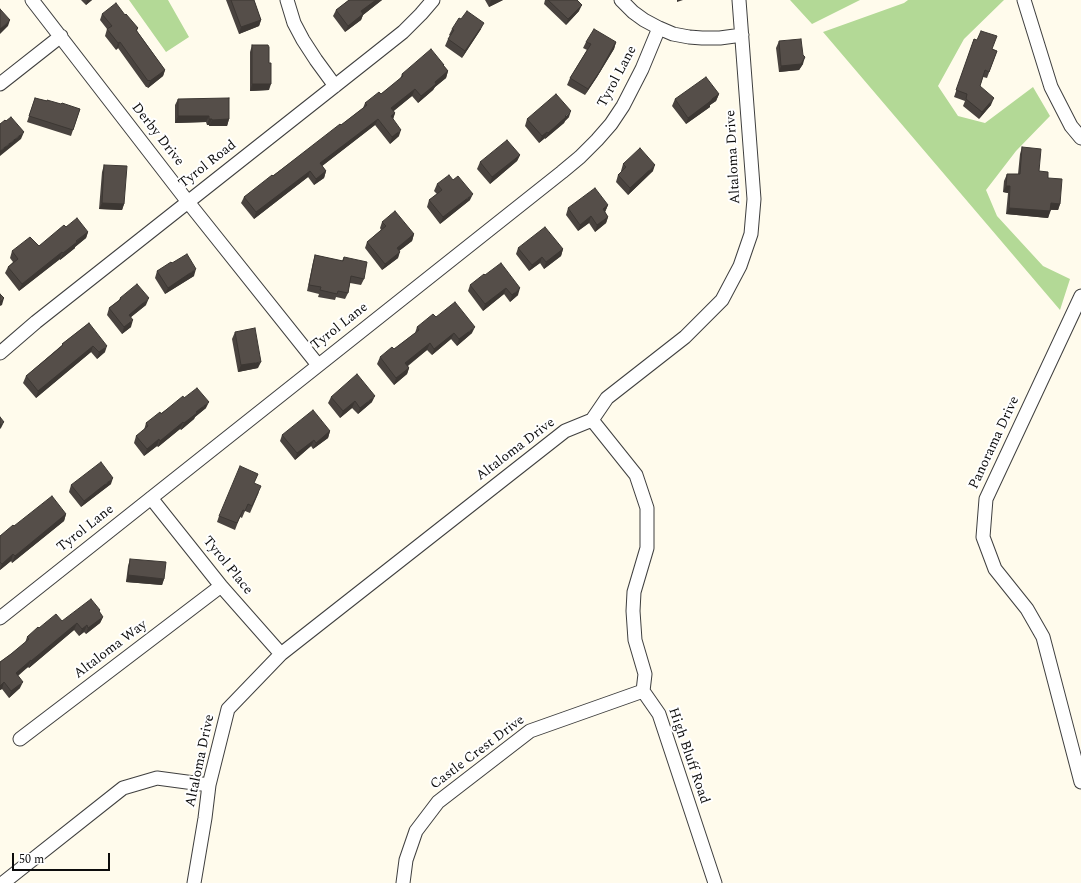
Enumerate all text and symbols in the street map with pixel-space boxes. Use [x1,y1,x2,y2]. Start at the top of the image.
street label: Tyrol Lane [595,43,641,111]
street label: Derby Drive [127,100,187,170]
street label: Altaloma Drive [723,109,745,205]
street label: Tyrol Road [176,137,240,193]
street label: Tyrol Lane [308,300,372,354]
street label: Panorama Drive [966,394,1024,492]
street label: Altaloma Drive [473,415,559,485]
street label: Tyrol Lane [54,502,118,556]
street label: Tyrol Place [198,533,256,599]
street label: Altaloma Way [71,617,151,683]
street label: High Bluff Road [664,706,712,806]
street label: Castle Crest Drive [428,712,528,794]
street label: Altaloma Drive [183,713,219,809]
scale bar [14,845,112,871]
text: 50 m [19,850,44,869]

